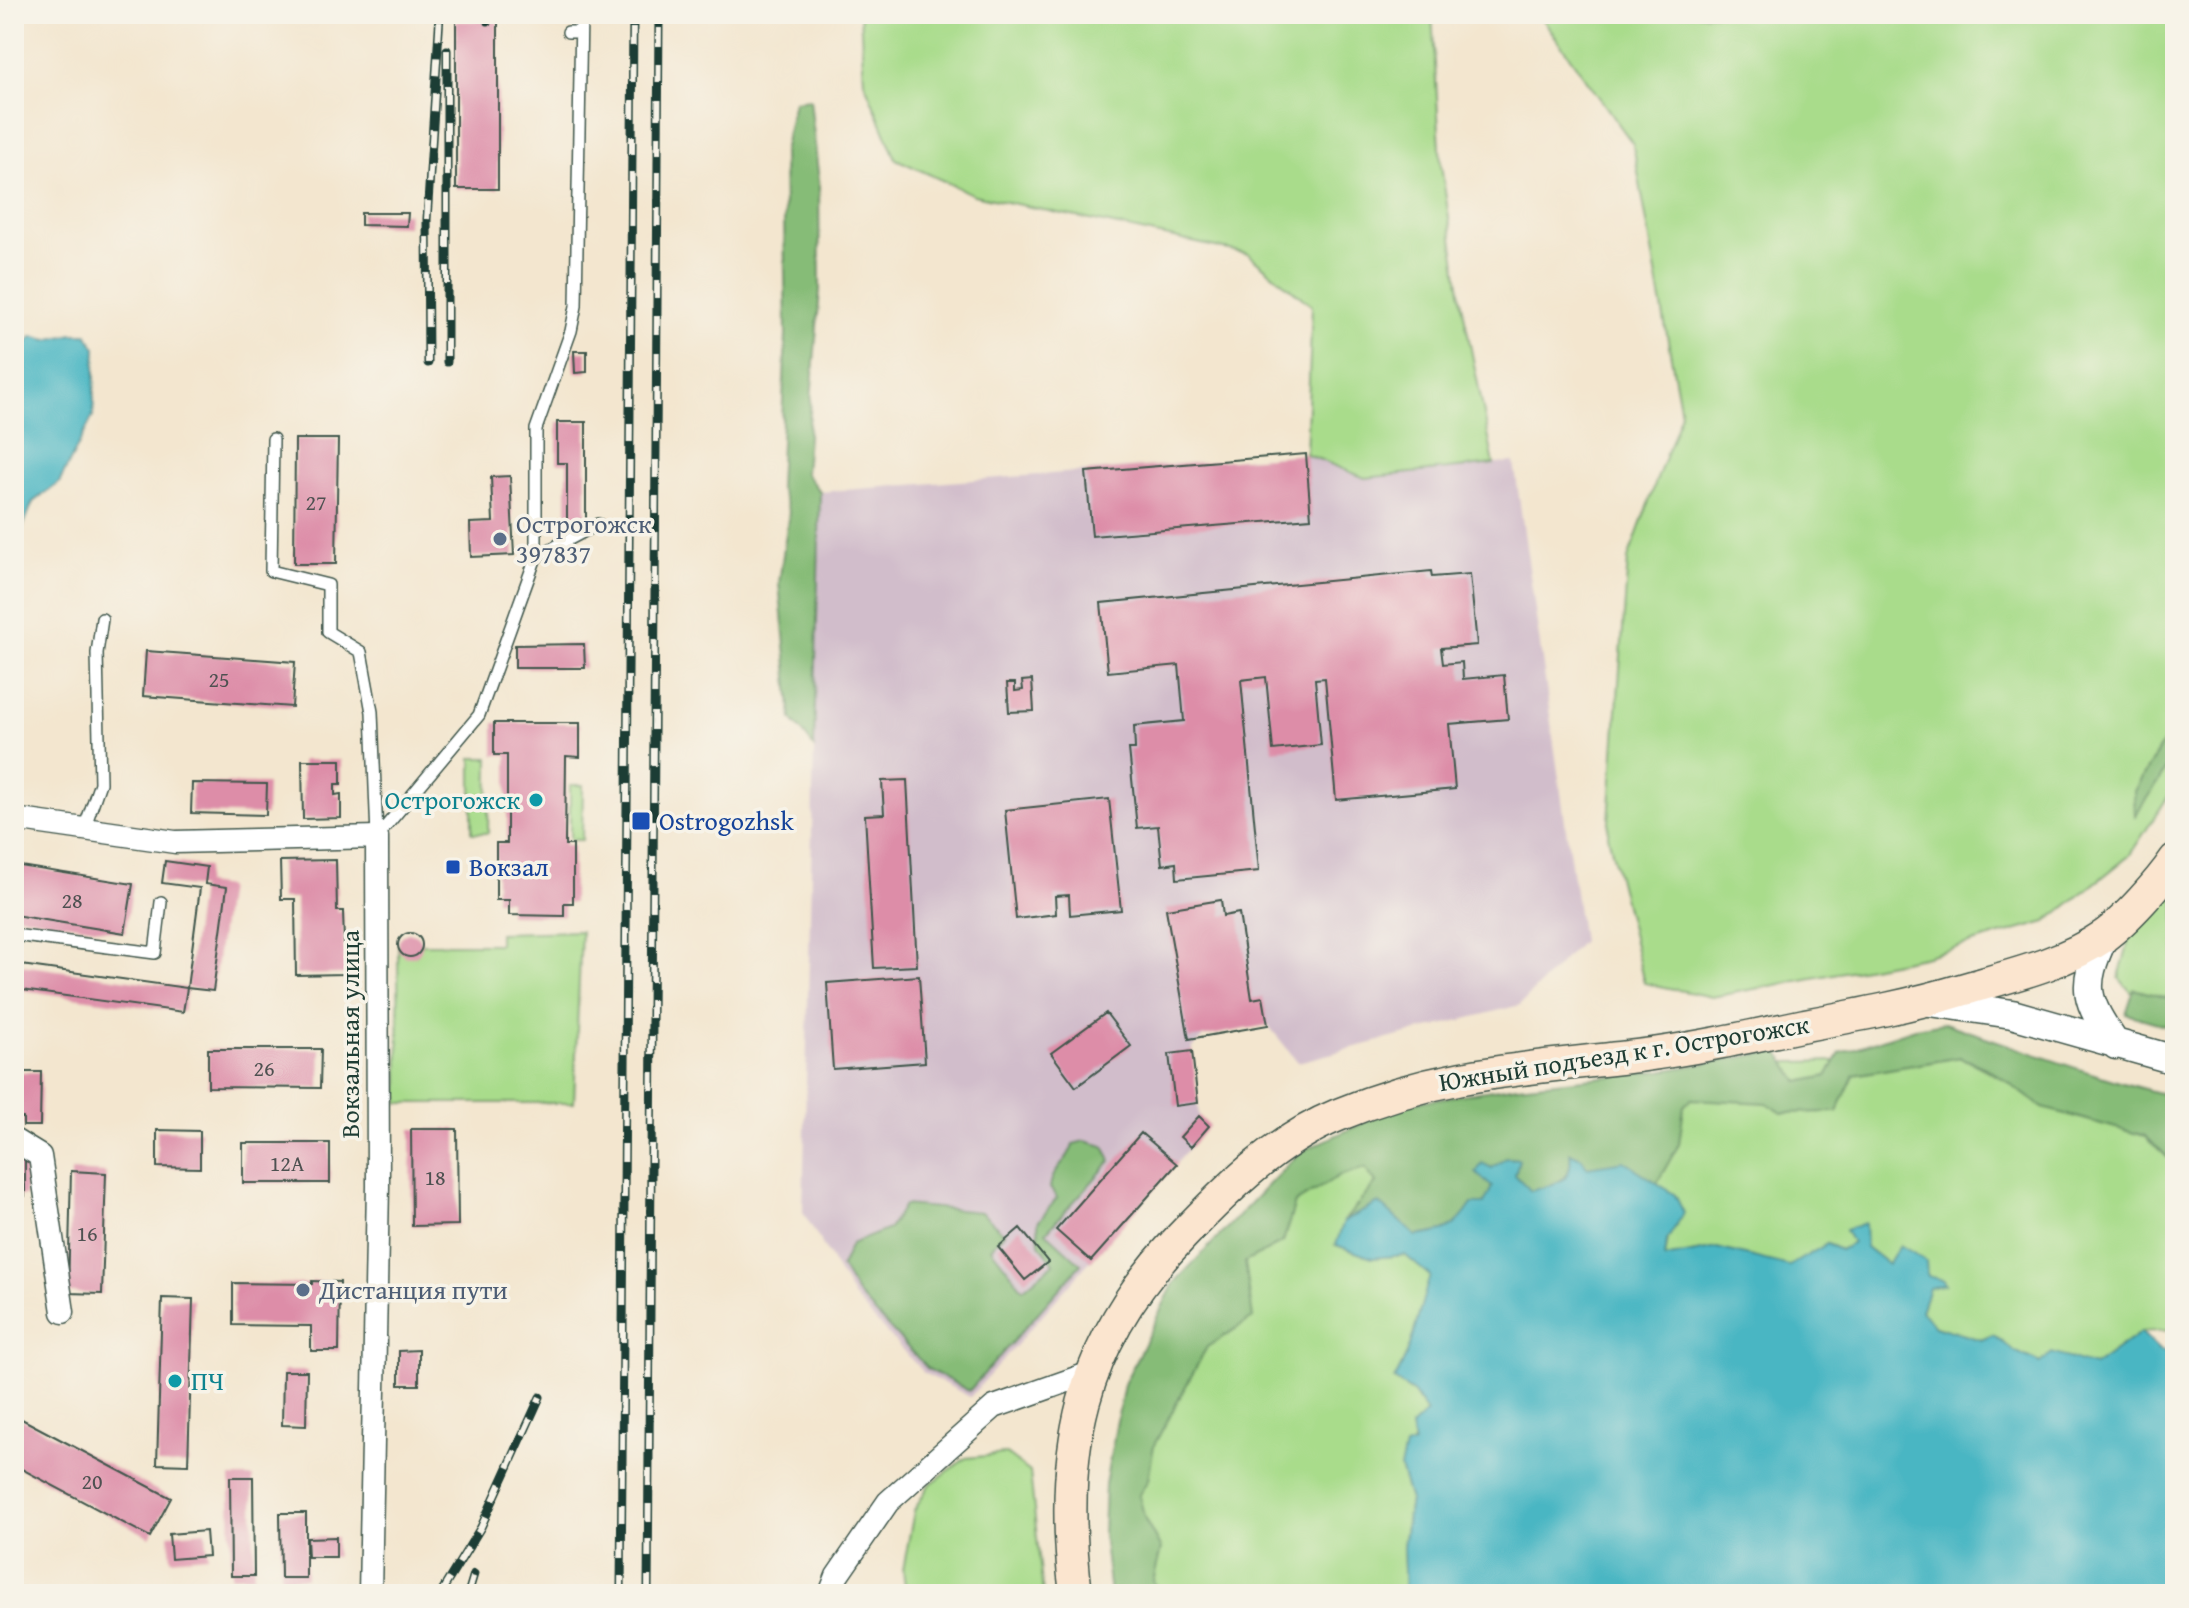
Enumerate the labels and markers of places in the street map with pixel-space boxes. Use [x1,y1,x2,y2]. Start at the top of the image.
place label: Острогожск 397837 [516,504,652,573]
marker: Острогожск 397837 [491,530,509,548]
place label: Острогожск [384,780,520,819]
marker: Острогожск [527,791,545,809]
place label: Ostrogozhsk [659,801,794,840]
marker: Ostrogozhsk [630,810,652,832]
place label: Вокзал [469,847,549,886]
marker: Вокзал [444,858,462,876]
place label: Дистанция пути [318,1270,508,1309]
marker: Дистанция пути [294,1281,312,1299]
place label: ПЧ [191,1361,224,1400]
marker: ПЧ [166,1372,184,1390]

